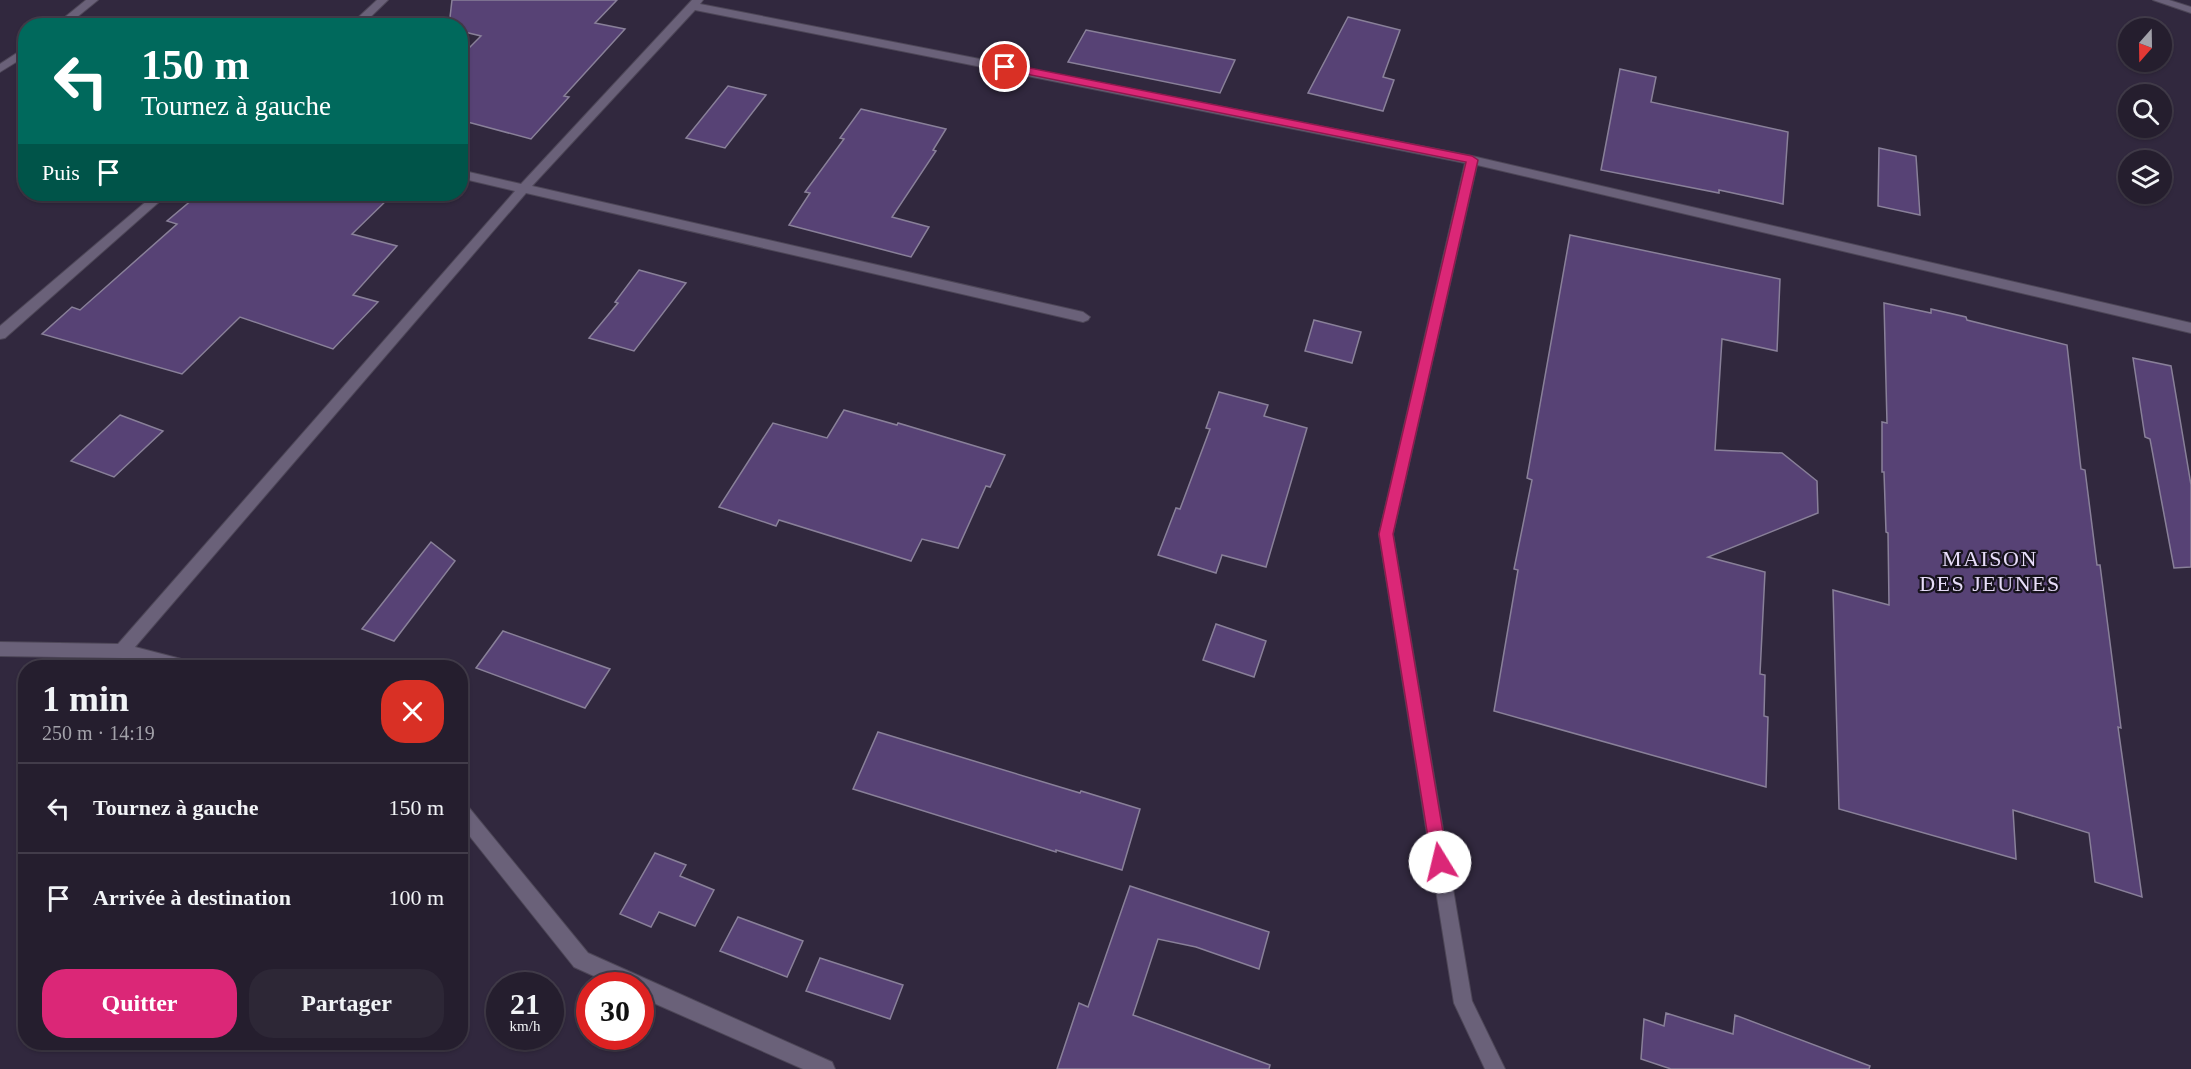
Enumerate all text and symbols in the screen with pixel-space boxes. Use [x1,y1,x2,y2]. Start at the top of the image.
north arrow [2118,18,2172,72]
map controls [2118,18,2172,204]
pin [979,41,1030,92]
icon: left [42,42,120,120]
text: 150 m [141,42,250,88]
icon: arrive [988,50,1021,83]
button: search [2118,84,2172,138]
text: Tournez à gauche [141,91,331,121]
button: layers [2118,150,2172,204]
icon: arrive [92,156,125,189]
text: Puis [42,160,80,185]
district label: MAISON DES JEUNES [1919,546,2061,596]
text: 1 min [42,679,129,719]
button: close [381,680,444,743]
text: 250 m · 14:19 [42,722,155,744]
icon: left [42,792,75,825]
text: Tournez à gauche [93,795,258,820]
text: 150 m [388,795,444,820]
position arrow [1408,830,1472,894]
icon: arrive [42,882,75,915]
text: Arrivée à destination [93,885,291,910]
text: 100 m [388,885,444,910]
button: Quitter [42,969,237,1038]
button: Partager [249,969,444,1038]
speed limit sign: 30 [576,972,654,1050]
text: 21 [510,987,540,1020]
text: km/h [510,1018,540,1034]

